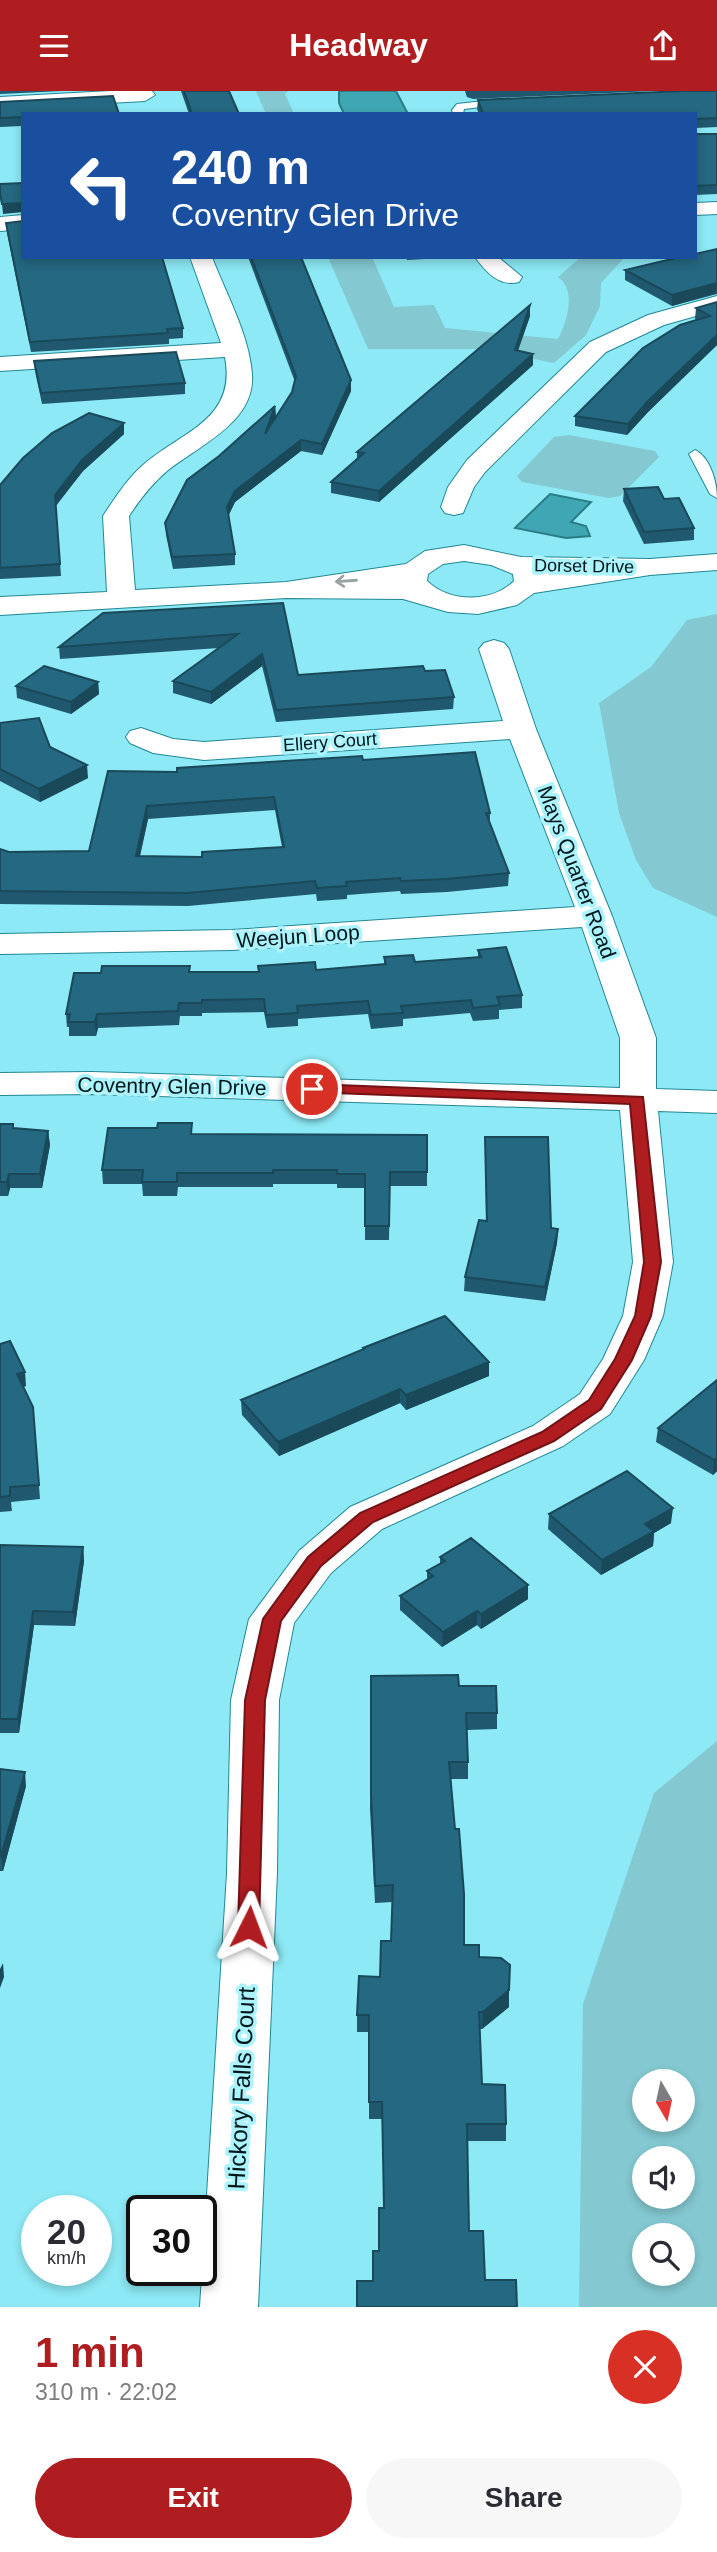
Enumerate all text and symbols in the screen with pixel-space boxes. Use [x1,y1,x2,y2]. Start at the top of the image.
icon: menu [35,27,73,65]
text: Headway [289,27,428,63]
icon: share [644,27,682,65]
icon: left [56,140,147,231]
text: 240 m [171,140,310,194]
text: Coventry Glen Drive [171,197,459,233]
street label: Dorset Drive [534,555,634,577]
one-way arrow [335,575,358,588]
street label: Ellery Court [282,729,378,755]
street label: Mays Quarter Road [533,782,621,962]
street label: Weejun Loop [236,920,360,952]
pin [282,1059,342,1119]
icon: arrive [293,1070,331,1108]
street label: Coventry Glen Drive [77,1073,267,1099]
position arrow [212,1890,286,1964]
street label: Hickory Falls Court [222,1986,260,2190]
north arrow [632,2069,695,2131]
map controls [632,2069,695,2286]
button: sound [632,2146,695,2209]
speed limit sign: 30 [126,2195,217,2286]
text: 20 [47,2212,86,2251]
button: search [632,2223,695,2286]
text: km/h [47,2248,86,2268]
text: 1 min [35,2329,145,2376]
button: close [608,2330,682,2404]
text: 310 m · 22:02 [35,2379,177,2405]
button: Exit [35,2458,352,2538]
button: Share [366,2458,682,2538]

